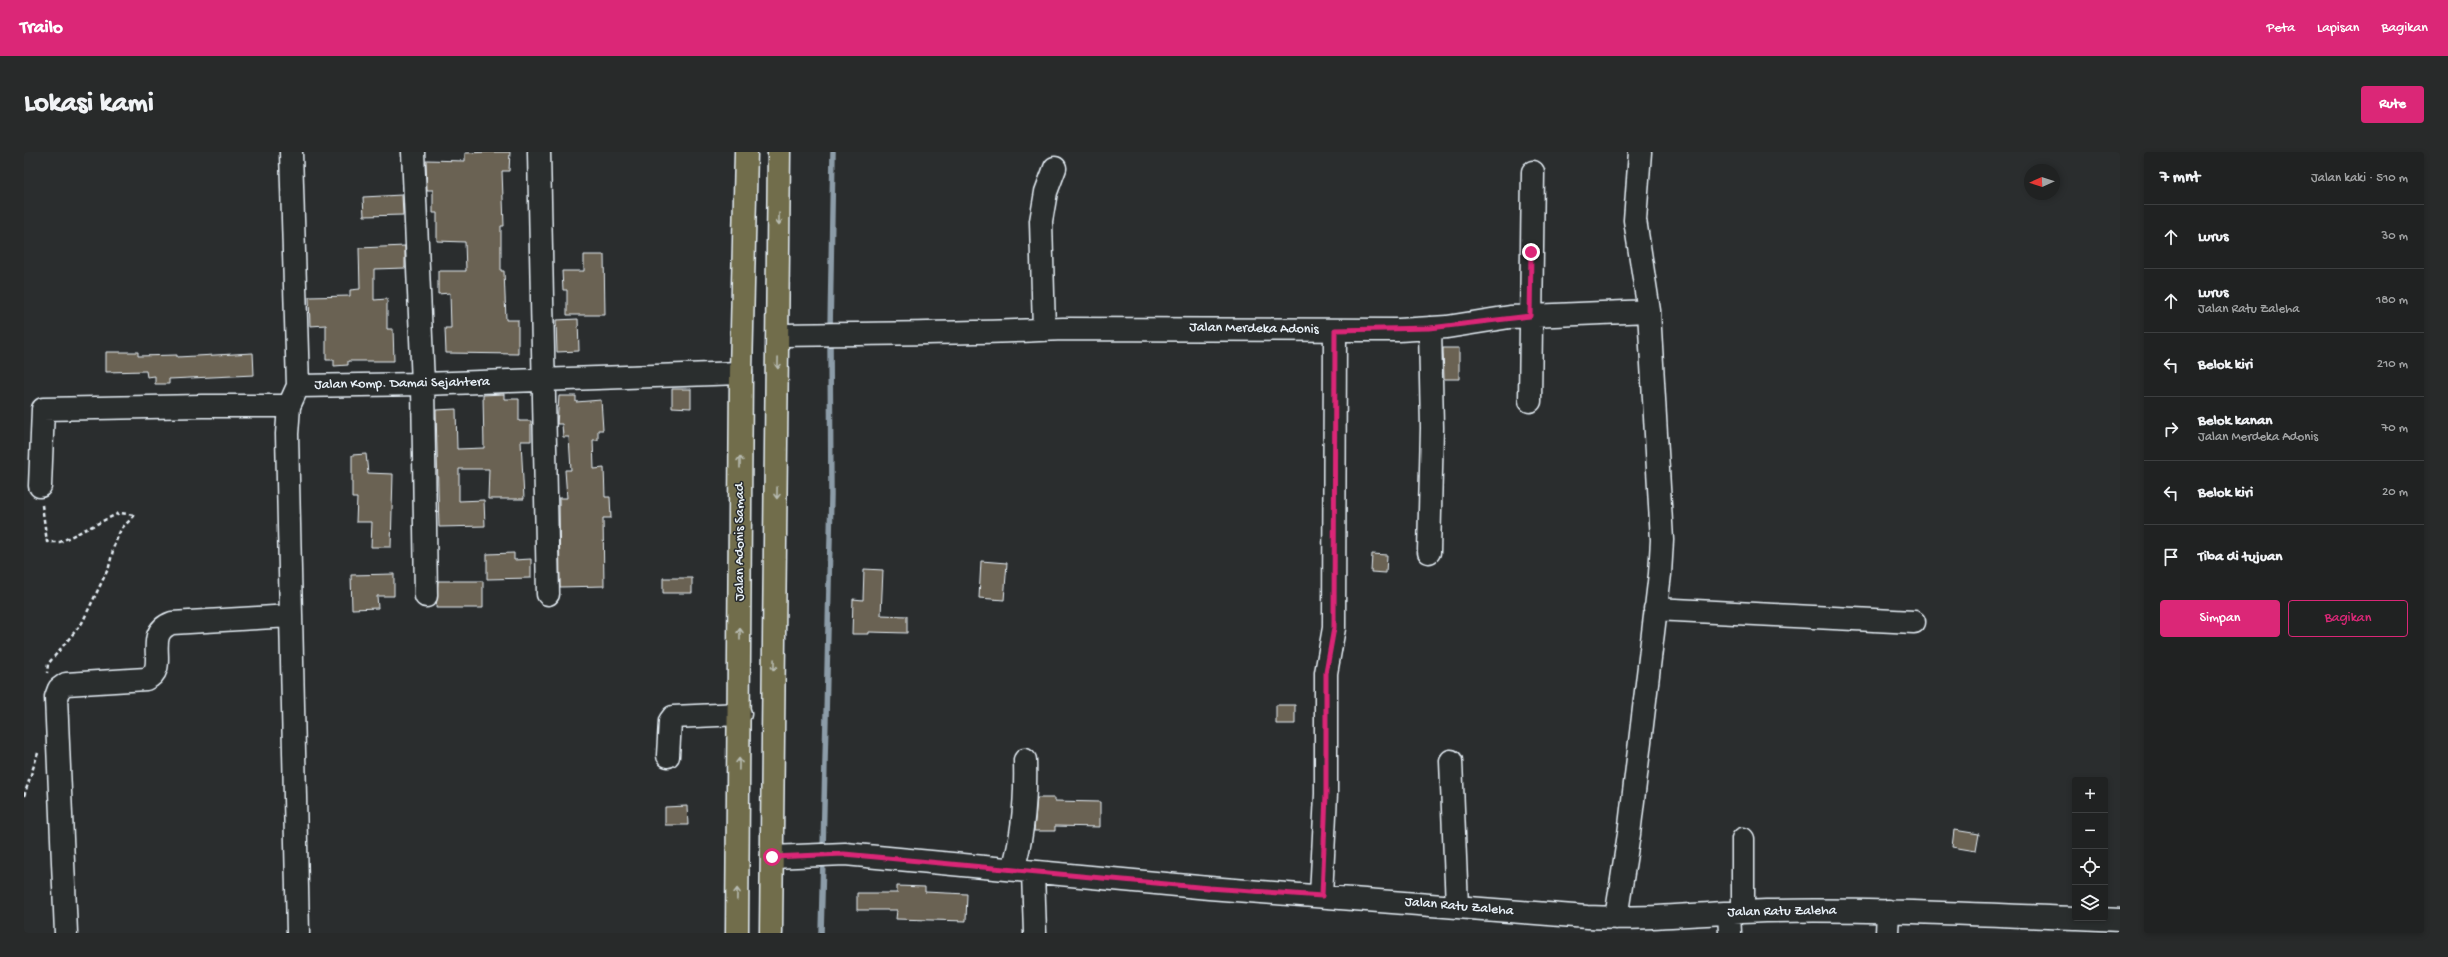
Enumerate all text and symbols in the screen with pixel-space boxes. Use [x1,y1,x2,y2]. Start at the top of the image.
text: Trailo [20,17,63,40]
text: Peta [2267,20,2295,37]
text: Lapisan [2317,20,2359,37]
text: Bagikan [2381,20,2428,37]
button: Rute [2361,86,2424,123]
text: Lokasi kami [24,88,154,121]
north arrow [2024,164,2060,200]
text: 7 mnt [2160,168,2200,188]
text: Jalan kaki · 510 m [2311,171,2408,186]
one-way arrow [775,212,783,225]
icon: ahead [2160,226,2182,248]
text: Lurus [2198,228,2228,246]
text: 30 m [2382,229,2408,244]
route end [1522,243,1540,261]
text: Lurus [2198,284,2228,302]
icon: ahead [2160,290,2182,312]
text: 180 m [2376,293,2408,308]
text: Jalan Ratu Zaleha [2198,302,2299,317]
street label: Jalan Merdeka Adonis [1189,319,1320,339]
icon: left [2160,354,2182,376]
one-way arrow [774,356,782,369]
text: Belok kiri [2198,356,2253,374]
text: 210 m [2377,357,2408,372]
street label: Jalan Komp. Damai Sejahtera [314,374,491,394]
text: Belok kanan [2198,412,2272,430]
icon: right [2160,418,2182,440]
text: 70 m [2382,421,2408,436]
text: Jalan Merdeka Adonis [2198,430,2318,445]
one-way arrow [736,456,744,469]
street label: Jalan Adonis Samad [732,481,749,601]
icon: left [2160,482,2182,504]
text: Belok kiri [2198,484,2253,502]
text: 20 m [2382,485,2408,500]
one-way arrow [773,486,781,499]
icon: arrive [2160,546,2182,568]
text: Tiba di tujuan [2198,548,2282,566]
button: Simpan [2160,600,2280,637]
button: Bagikan [2288,600,2408,637]
one-way arrow [736,628,744,641]
one-way arrow [770,658,778,671]
one-way arrow [735,758,743,771]
map controls [2072,777,2108,921]
button: + [2072,777,2108,813]
button: − [2072,813,2108,849]
route start [763,848,781,866]
button: locate [2072,849,2108,885]
button: layers [2072,885,2108,921]
one-way arrow [734,888,741,901]
street label: Jalan Ratu Zaleha [1404,894,1515,920]
street label: Jalan Ratu Zaleha [1727,903,1838,921]

